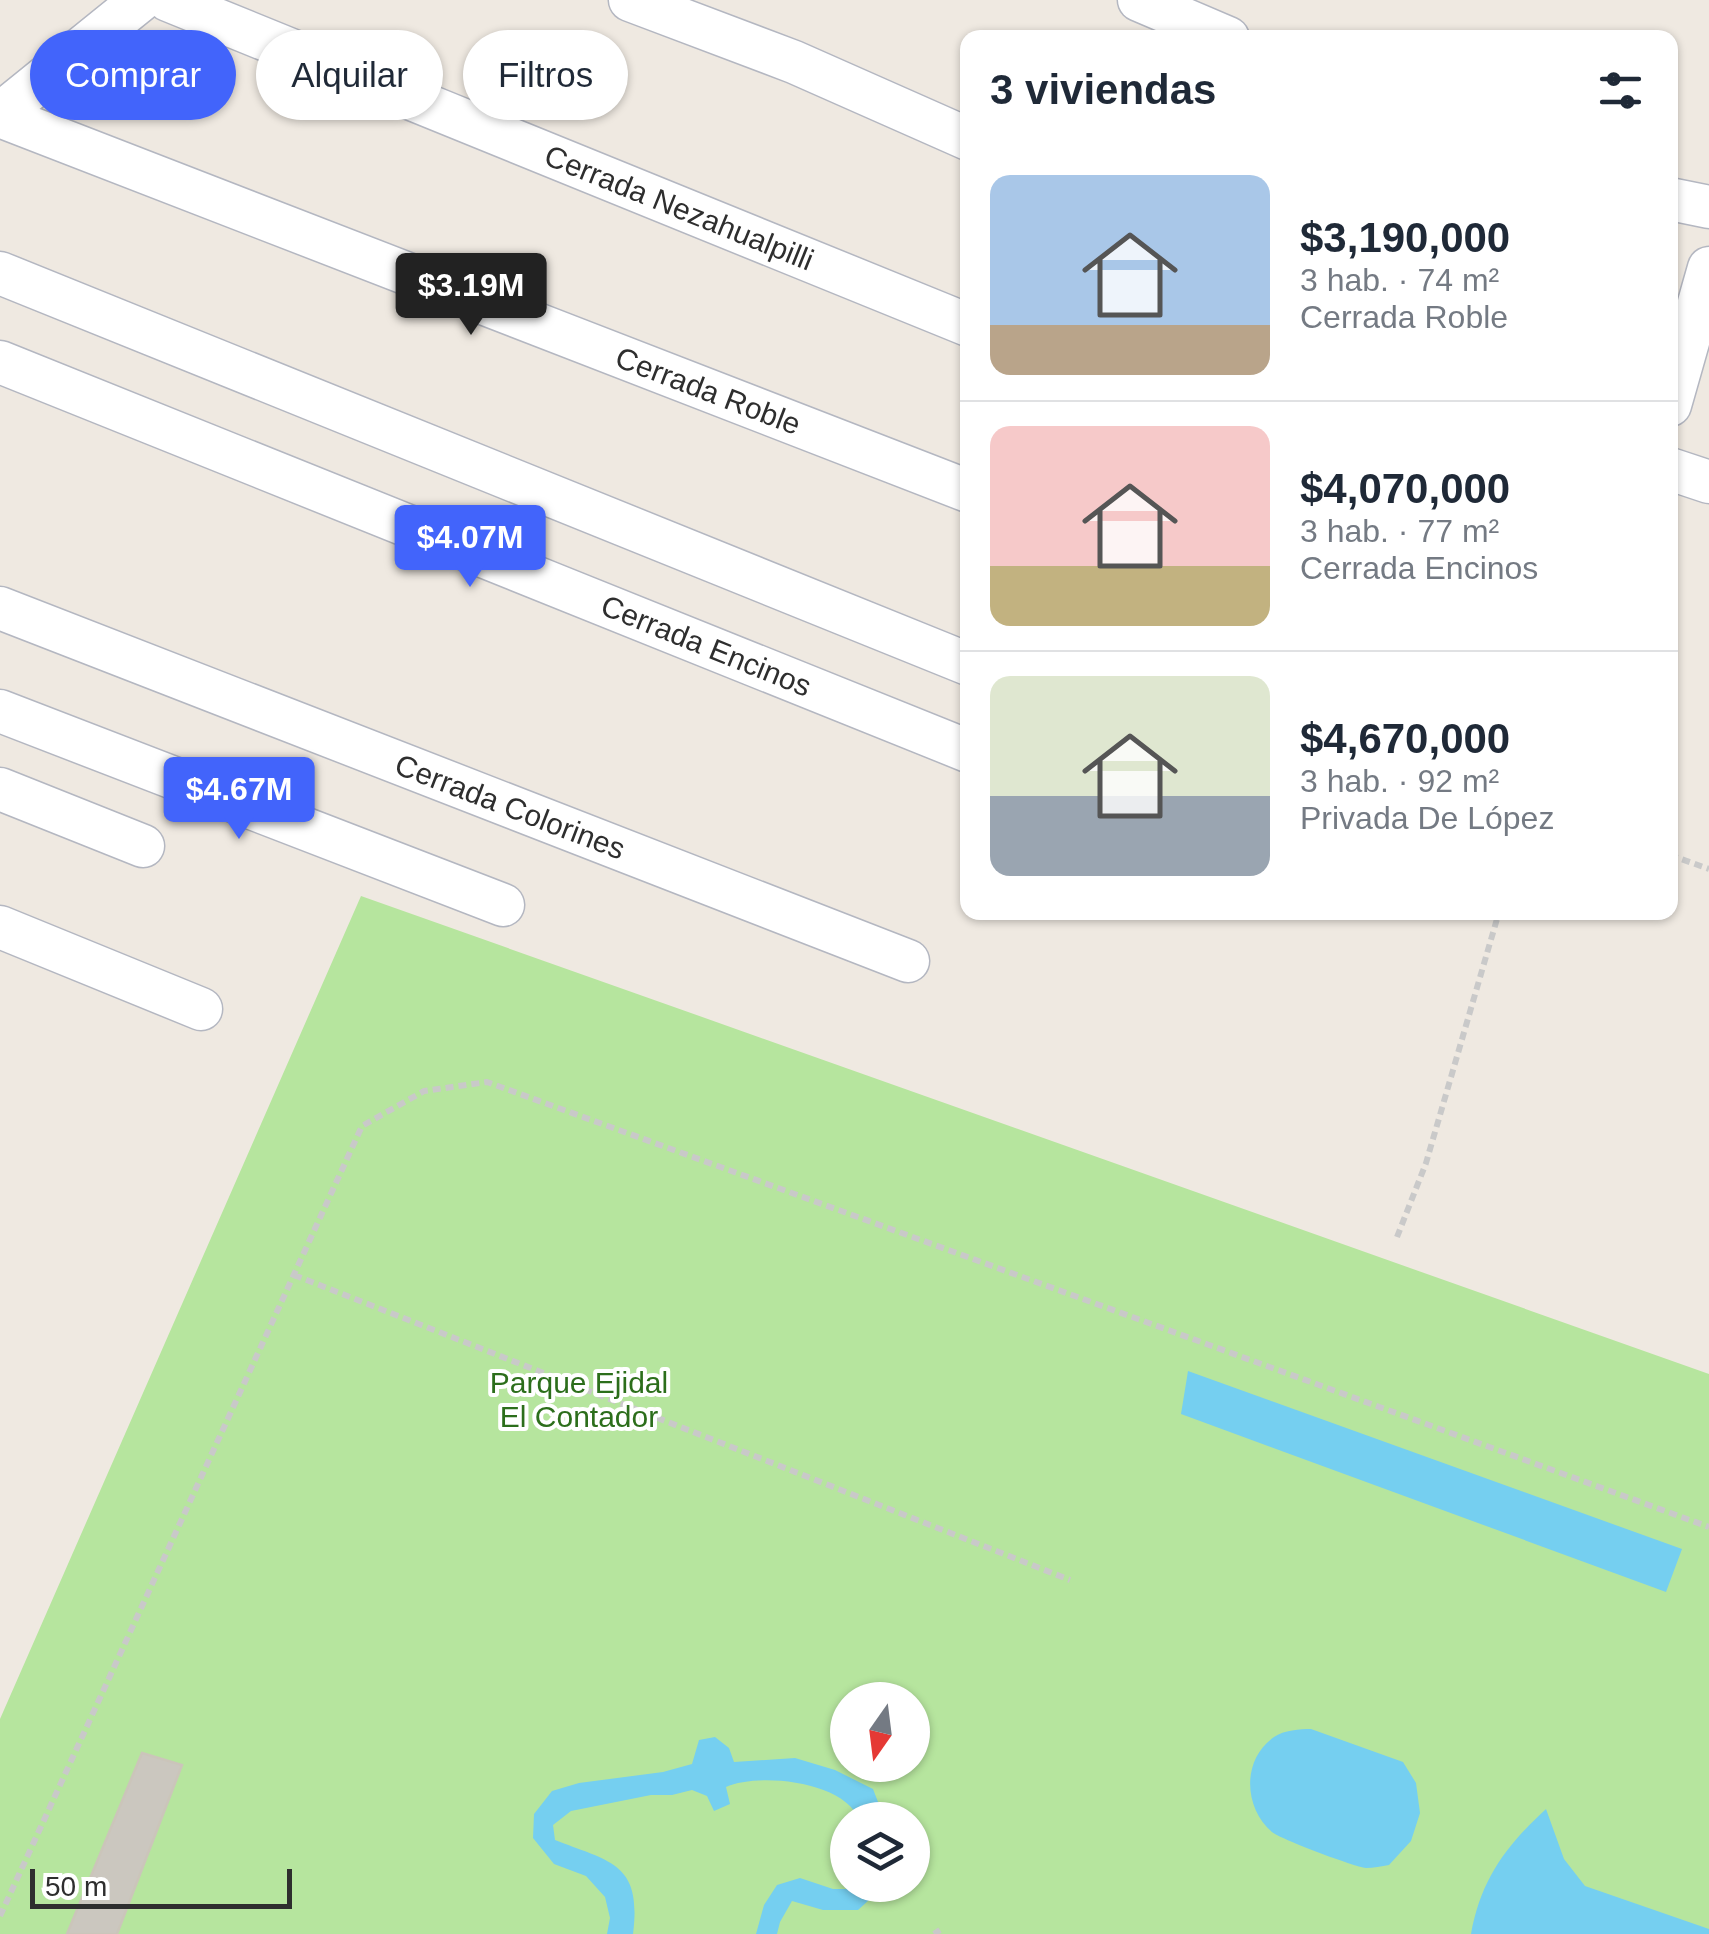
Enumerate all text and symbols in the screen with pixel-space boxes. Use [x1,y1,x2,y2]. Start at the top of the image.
chip: Comprar [30,30,236,120]
chip: Alquilar [256,30,443,120]
chip: Filtros [463,30,628,120]
icon: filters [1593,63,1648,118]
text: 3 viviendas [990,66,1216,113]
street label: Cerrada Nezahualpilli [540,139,818,277]
text: $3,190,000 [1300,214,1510,261]
icon: home [1070,215,1190,335]
pin: $3.19M [390,253,552,338]
text: 3 hab. · 74 m² [1300,262,1499,298]
text: $3.19M [418,267,524,303]
text: Cerrada Roble [1300,299,1508,335]
street label: Cerrada Roble [611,340,805,441]
text: $4,070,000 [1300,465,1510,512]
icon: home [1070,466,1190,586]
pin: $4.07M [389,505,551,590]
text: 3 hab. · 77 m² [1300,513,1499,549]
text: $4.07M [417,519,523,555]
text: Cerrada Encinos [1300,550,1538,586]
street label: Cerrada Encinos [596,588,816,703]
text: $4,670,000 [1300,715,1510,762]
icon: home [1070,716,1190,836]
street label: Cerrada Colorines [391,748,630,866]
pin: $4.67M [158,757,320,842]
text: 3 hab. · 92 m² [1300,763,1499,799]
text: $4.67M [186,771,292,807]
text: Privada De López [1300,800,1554,836]
park label: Parque Ejidal El Contador [490,1366,668,1433]
north arrow [830,1682,930,1782]
map controls [830,1682,930,1902]
button: layers [830,1802,930,1902]
scale bar [30,1864,292,1908]
text: 50 m [45,1871,107,1902]

